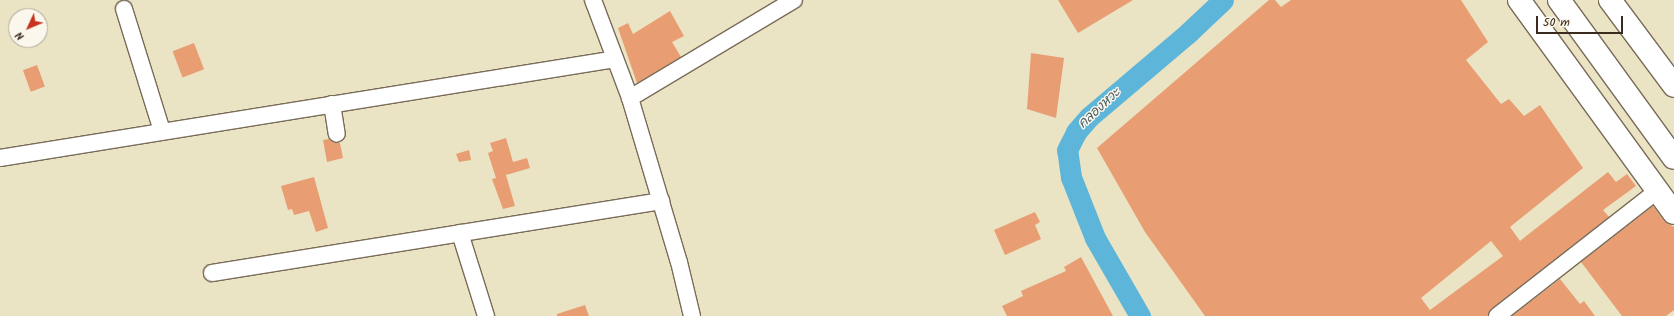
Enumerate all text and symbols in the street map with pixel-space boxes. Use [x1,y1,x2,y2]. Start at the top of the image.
north arrow [8,8,48,48]
scale bar [1538,8,1625,34]
text: 50 m [1543,13,1570,32]
text: N [11,27,29,44]
water label: คลองหวะ [1076,86,1124,132]

